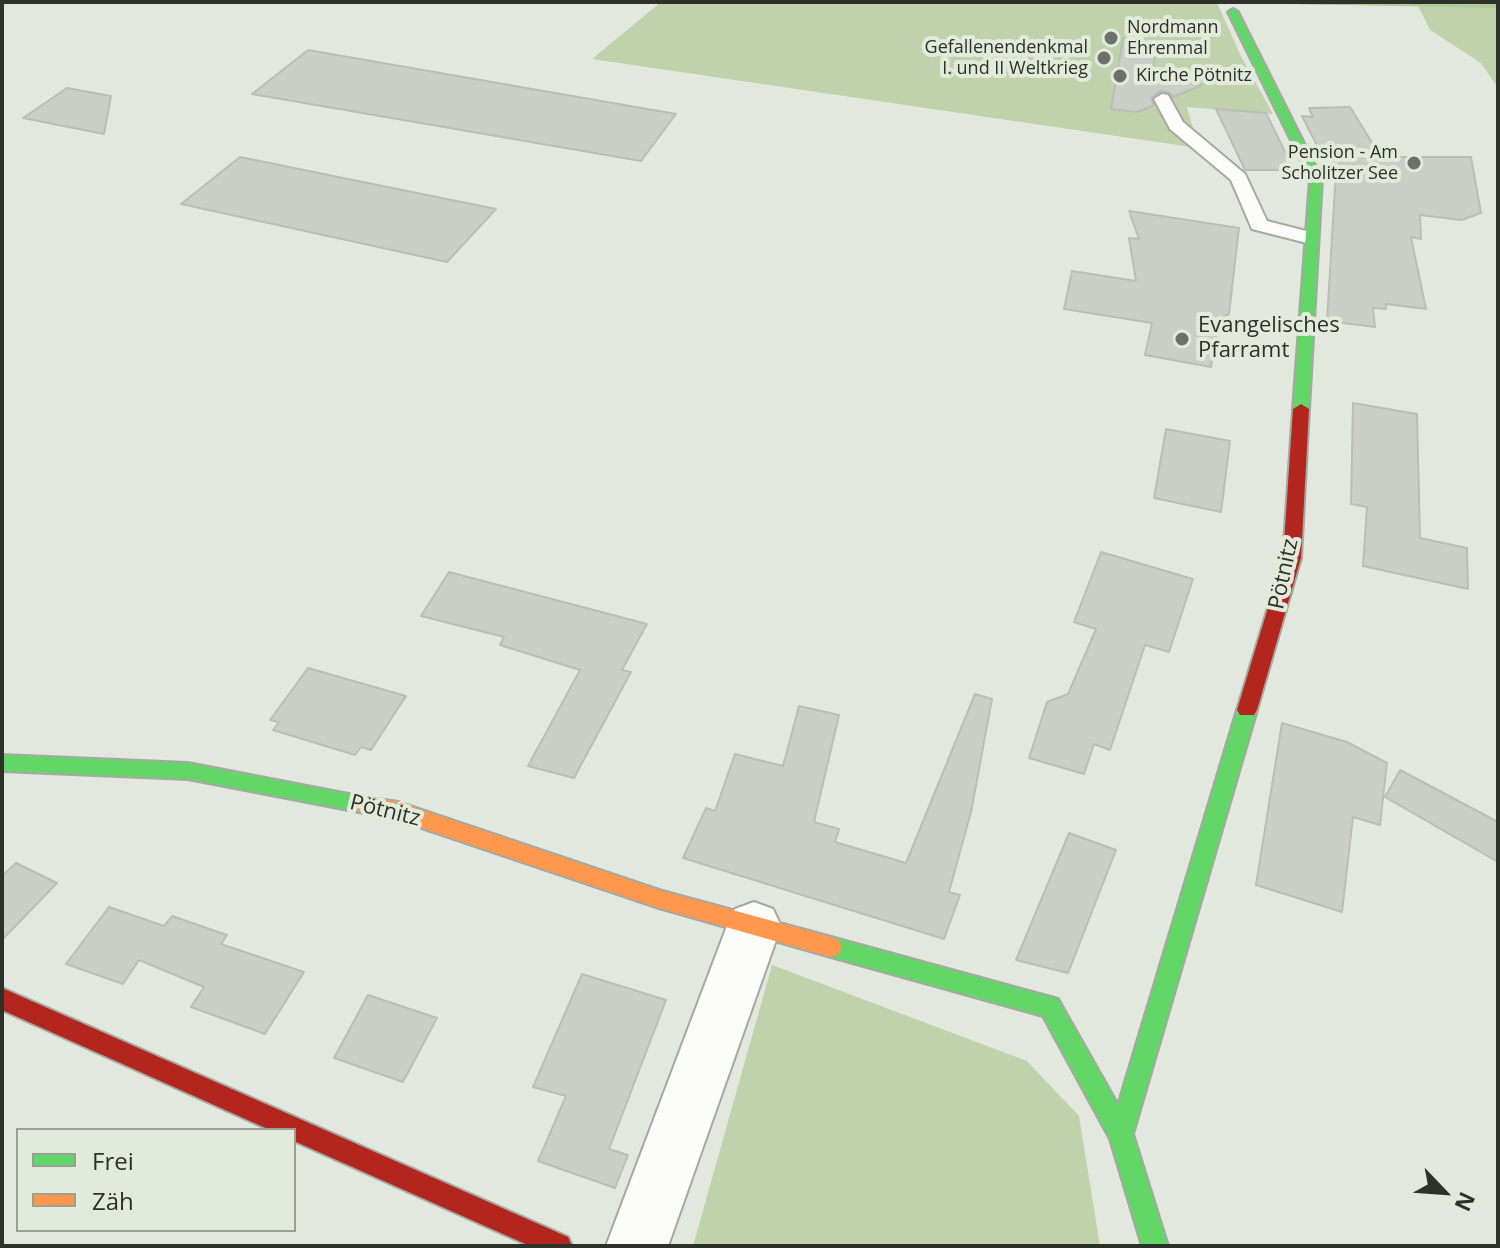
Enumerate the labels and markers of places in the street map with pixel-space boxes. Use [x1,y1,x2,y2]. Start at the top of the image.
place label: Nordmann Ehrenmal [1127,17,1218,60]
marker: Nordmann Ehrenmal [1102,29,1120,47]
place label: Gefallenendenkmal I. und II Weltkrieg [925,37,1088,80]
marker: Gefallenendenkmal I. und II Weltkrieg [1095,49,1113,67]
place label: Kirche Pötnitz [1136,65,1252,87]
marker: Kirche Pötnitz [1111,67,1129,85]
place label: Pension - Am Scholitzer See [1281,142,1398,184]
marker: Pension - Am Scholitzer See [1405,154,1423,172]
place label: Evangelisches Pfarramt [1198,313,1340,364]
marker: Evangelisches Pfarramt [1173,330,1191,348]

